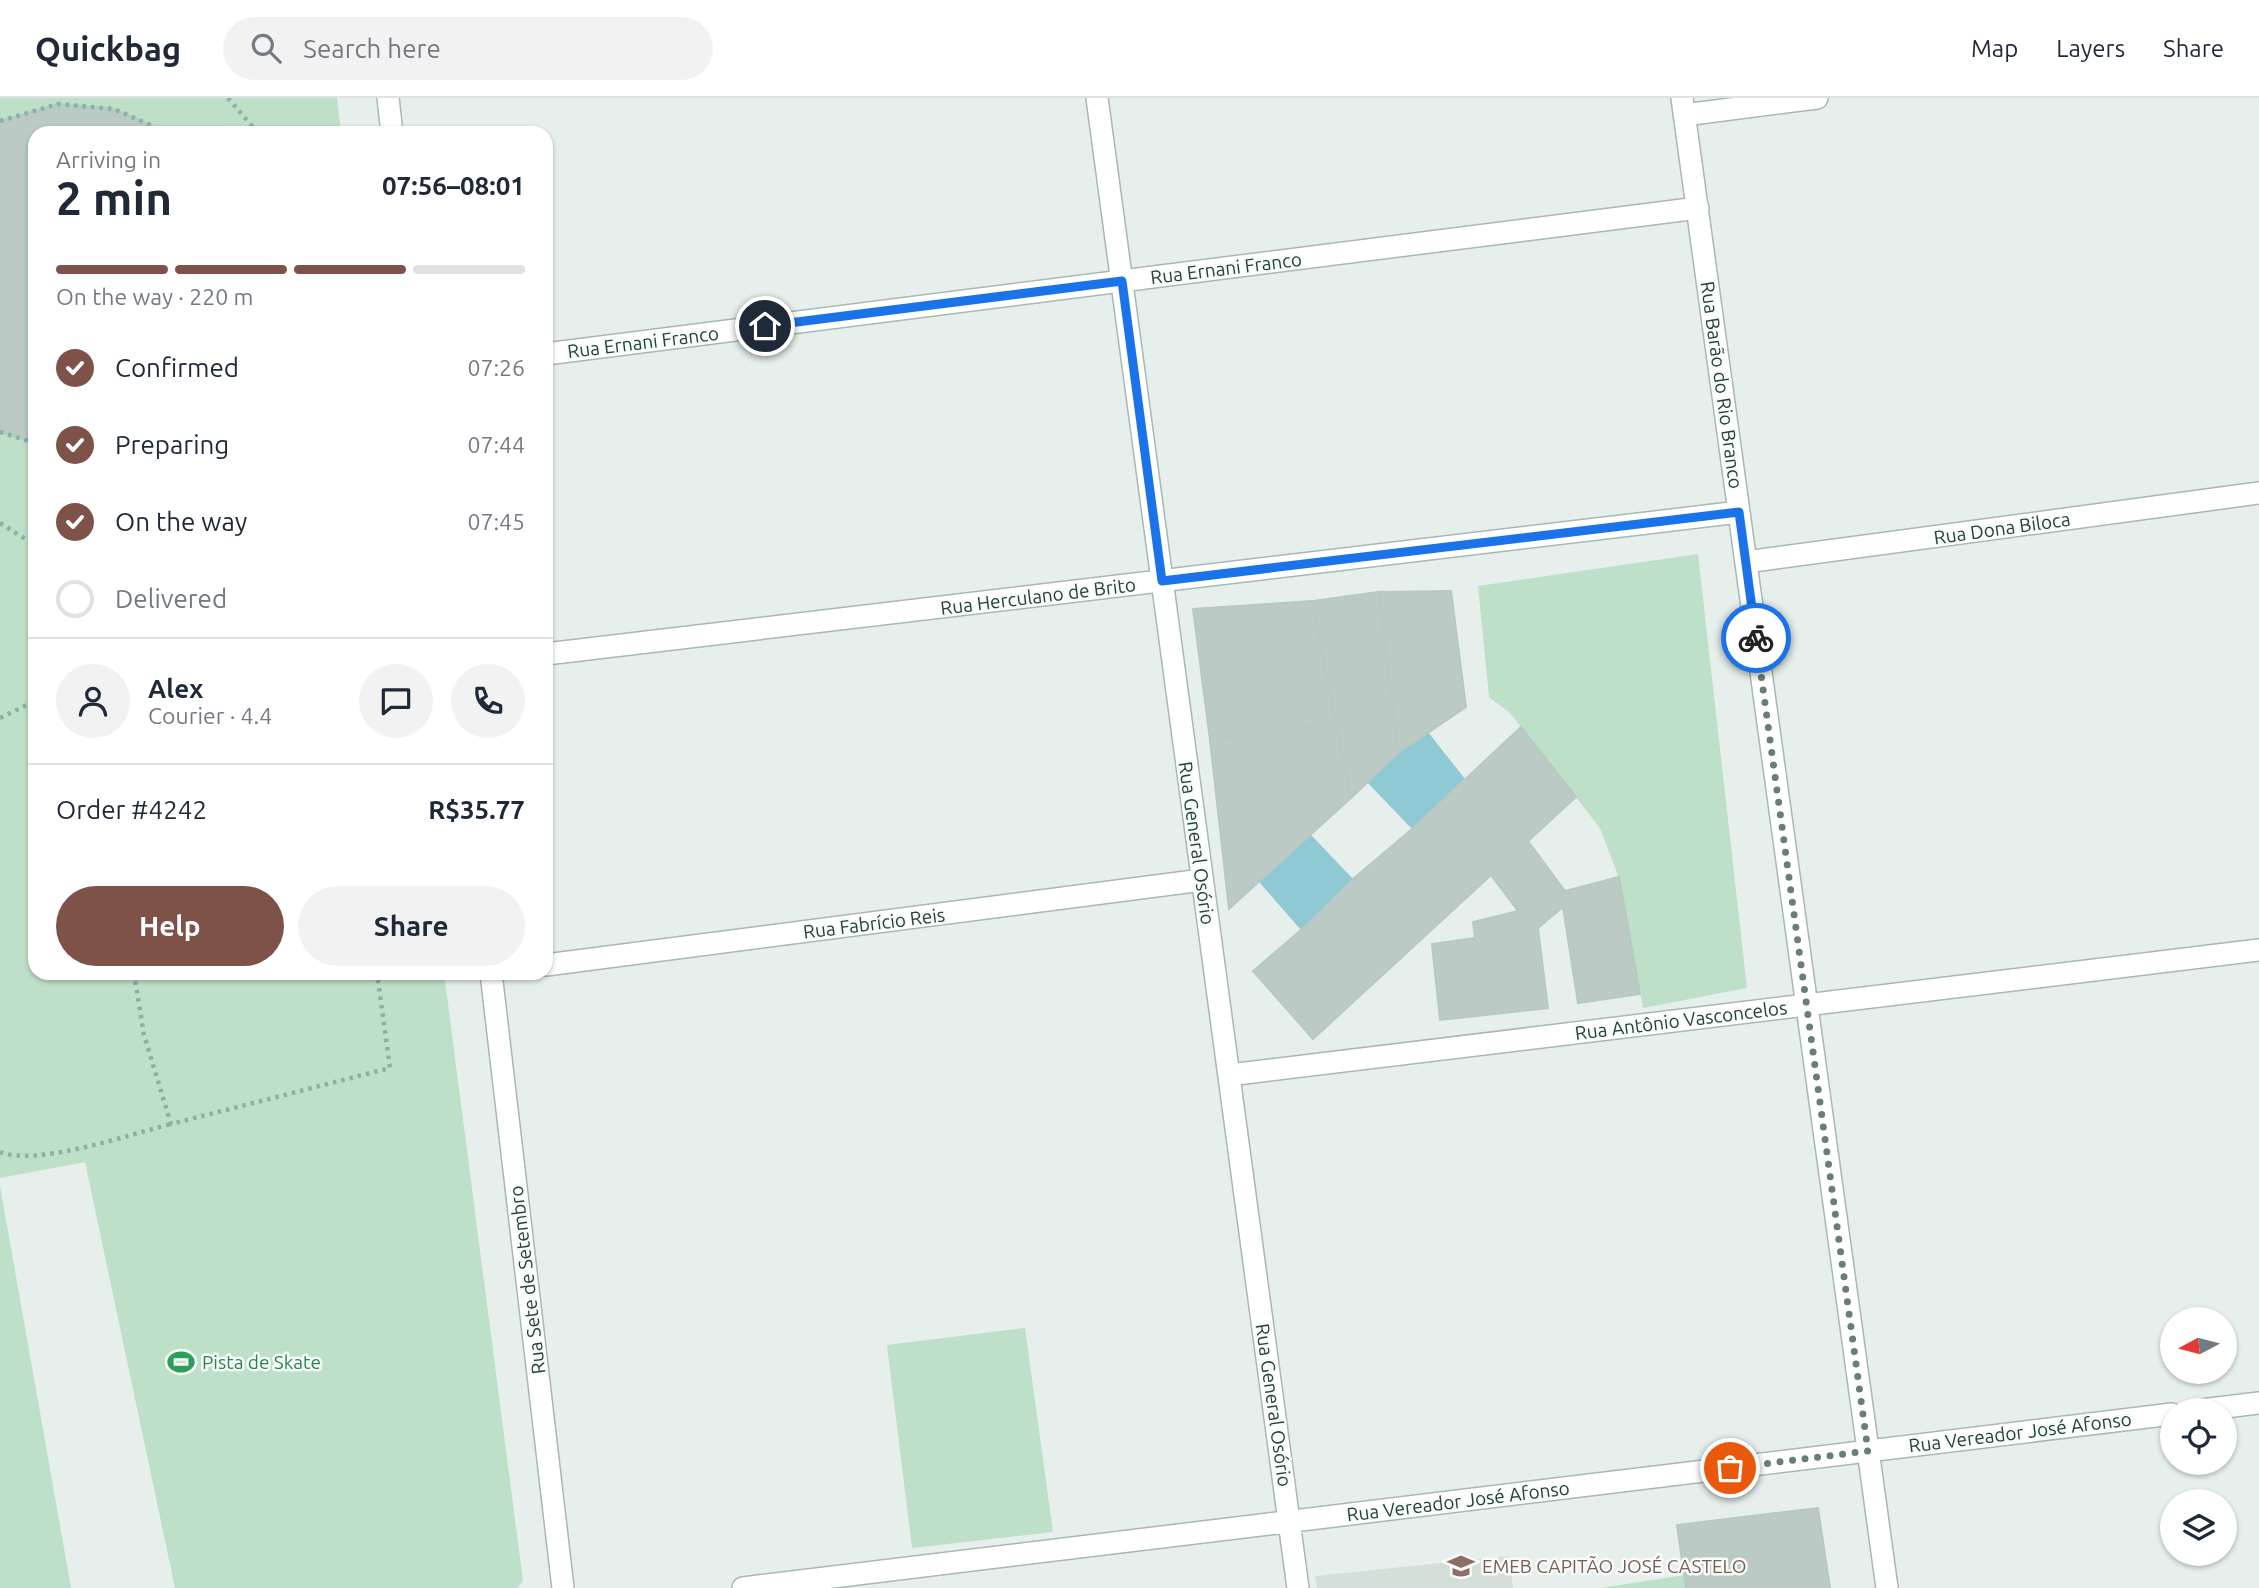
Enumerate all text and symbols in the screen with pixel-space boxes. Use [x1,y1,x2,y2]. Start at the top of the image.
search box [223,17,713,80]
icon: search [247,29,285,67]
text: Quickbag [35,30,181,67]
text: Search here [303,34,441,63]
text: Map [1971,35,2018,62]
text: Layers [2056,35,2125,62]
text: Share [2163,35,2224,62]
text: Arriving in [56,147,161,172]
text: 07:56–08:01 [382,171,525,200]
text: 2 min [56,172,172,224]
street label: Rua Ernani Franco [1149,248,1303,288]
street label: Rua Barão do Rio Branco [1697,280,1747,490]
text: On the way · 220 m [56,284,253,309]
pin [735,296,795,356]
icon: home [746,307,784,345]
street label: Rua Ernani Franco [566,322,720,362]
icon: check [56,349,94,387]
text: Confirmed [115,353,239,382]
text: 07:26 [467,355,525,380]
icon: check [56,426,94,464]
text: Preparing [115,430,229,459]
text: 07:44 [467,432,525,457]
icon: check [56,503,94,541]
text: On the way [115,507,247,536]
street label: Rua Dona Biloca [1932,508,2072,548]
text: 07:45 [467,509,525,534]
street label: Rua Herculano de Brito [939,573,1137,619]
text: Delivered [115,584,227,613]
courier [1721,603,1791,673]
icon: bike [1737,619,1775,657]
button: person [56,664,130,738]
button: chat [359,664,433,738]
button: phone [451,664,525,738]
text: Alex [148,674,203,703]
text: Courier · 4.4 [148,703,272,728]
street label: Rua General Osório [1175,760,1219,926]
text: Order #4242 [56,795,207,824]
text: R$35.77 [428,795,525,824]
button: Help [56,886,284,966]
button: Share [298,886,525,966]
street label: Rua Fabrício Reis [802,903,946,943]
street label: Rua Antônio Vasconcelos [1574,996,1788,1044]
street label: Rua Sete de Setembro [505,1185,549,1375]
north arrow [2160,1307,2236,1384]
map controls [2160,1307,2237,1566]
street label: Rua General Osório [1252,1322,1296,1488]
sports icon: Pista de Skate [166,1347,196,1377]
place label: Pista de Skate [202,1351,321,1373]
button: locate [2160,1398,2237,1475]
street label: Rua Vereador José Afonso [1907,1407,2133,1457]
pin [1700,1438,1760,1498]
icon: bag [1711,1449,1749,1487]
street label: Rua Vereador José Afonso [1345,1476,1571,1526]
button: layers [2160,1489,2237,1566]
school or university icon: EMEB CAPITÃO JOSÉ CASTELO [1446,1551,1476,1581]
place label: EMEB CAPITÃO JOSÉ CASTELO [1482,1555,1746,1577]

